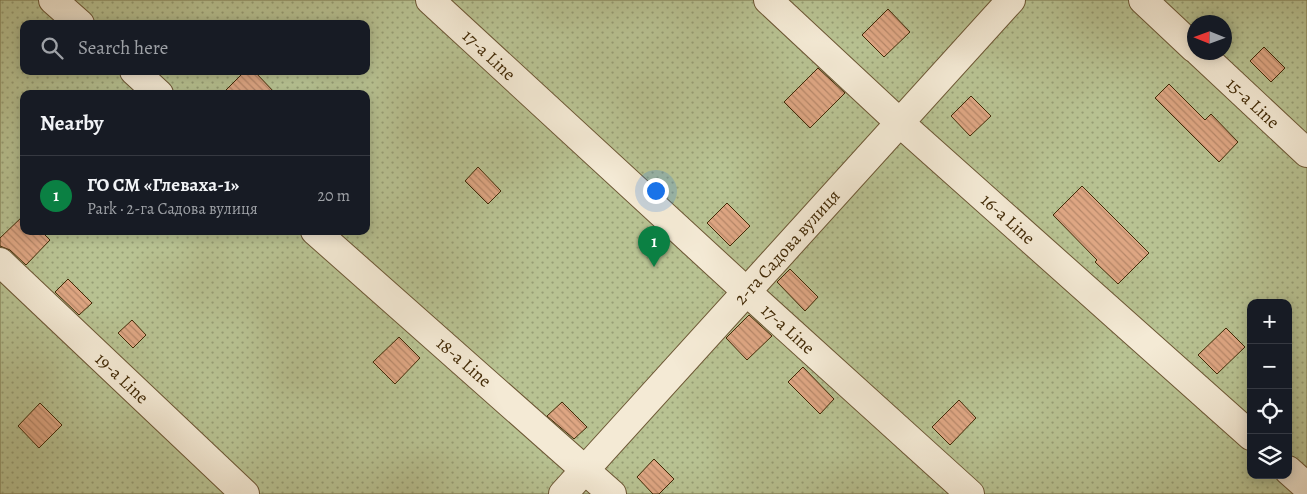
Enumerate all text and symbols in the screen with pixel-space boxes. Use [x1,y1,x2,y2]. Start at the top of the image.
north arrow [1187,15,1232,60]
search box [20,20,370,75]
street label: 17-a Line [457,24,521,86]
icon: search [38,34,66,62]
text: Search here [78,35,168,61]
street label: 15-a Line [1221,72,1285,134]
text: Nearby [40,109,103,137]
text: ГО СМ «Глеваха-1» [87,172,239,198]
your location [643,178,669,204]
street label: 2-га Садова вулиця [729,184,845,310]
text: 1 [53,185,59,207]
text: 20 m [317,185,350,207]
street label: 16-a Line [976,188,1040,250]
text: Park · 2-га Садова вулиця [87,198,258,220]
pin: 1 [638,226,670,267]
street label: 17-a Line [756,298,820,360]
map controls [1247,299,1292,479]
button: + [1247,299,1292,344]
street label: 18-a Line [431,331,497,393]
button: − [1247,344,1292,389]
street label: 19-a Line [90,347,154,409]
button: locate [1247,389,1292,434]
button: layers [1247,434,1292,479]

